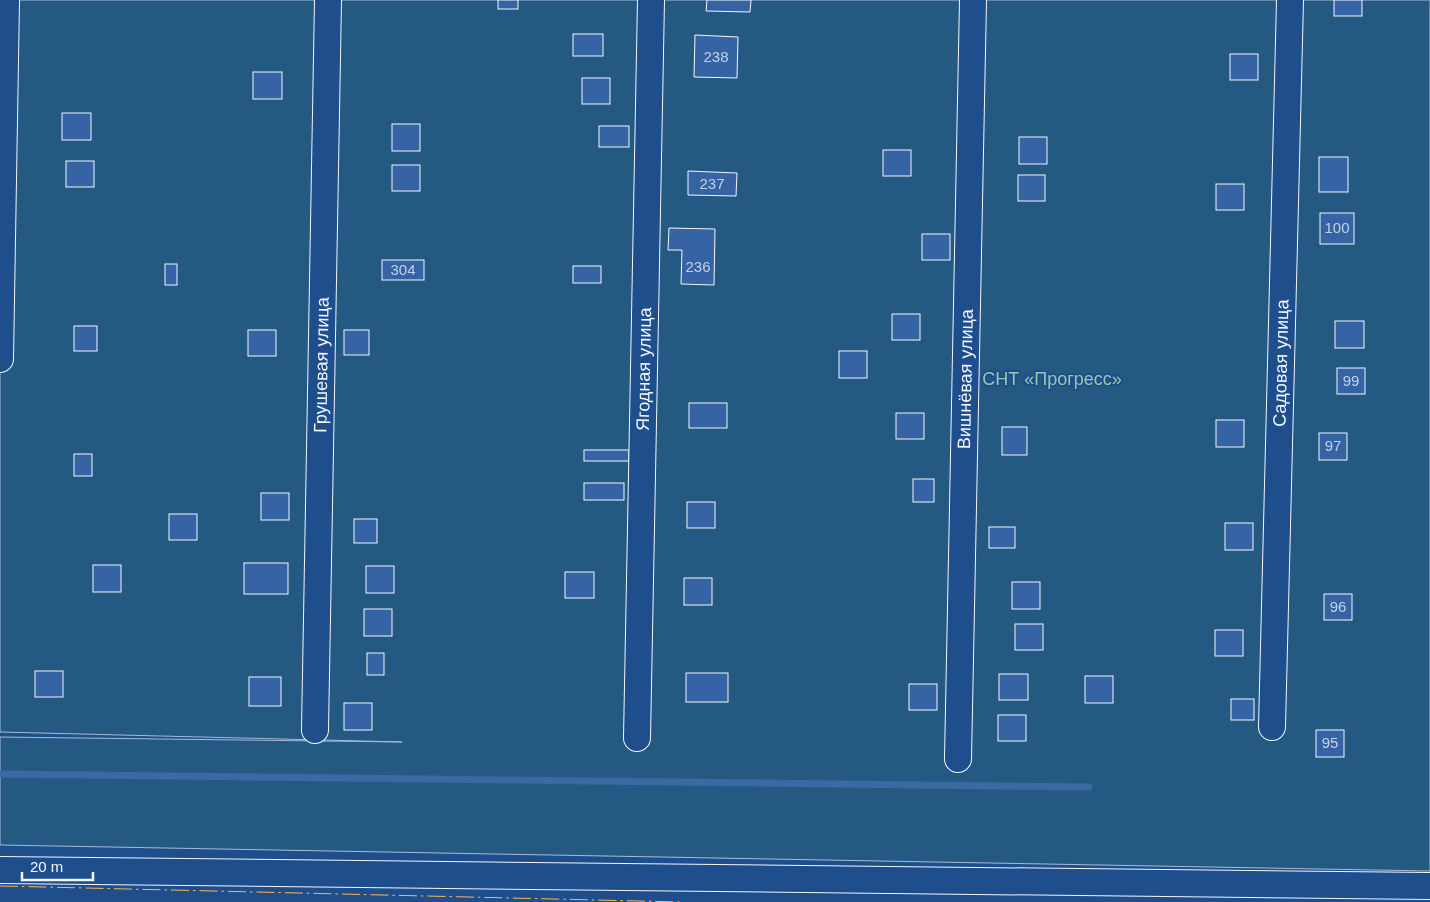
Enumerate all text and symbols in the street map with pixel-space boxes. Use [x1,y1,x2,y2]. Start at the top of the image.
house number: 238 [703,48,729,65]
house number: 237 [699,175,725,192]
house number: 100 [1324,219,1350,236]
house number: 236 [685,258,711,275]
house number: 304 [390,261,416,278]
street label: Грушевая улица [310,296,333,433]
street label: Садовая улица [1269,298,1293,427]
street label: Ягодная улица [633,306,655,431]
street label: Вишнёвая улица [954,308,977,449]
park label: СНТ «Прогресс» [982,369,1122,389]
house number: 99 [1343,372,1359,389]
house number: 97 [1325,437,1341,454]
house number: 96 [1330,598,1346,615]
house number: 95 [1322,734,1338,751]
scale bar [22,850,94,882]
text: 20 m [30,858,63,875]

